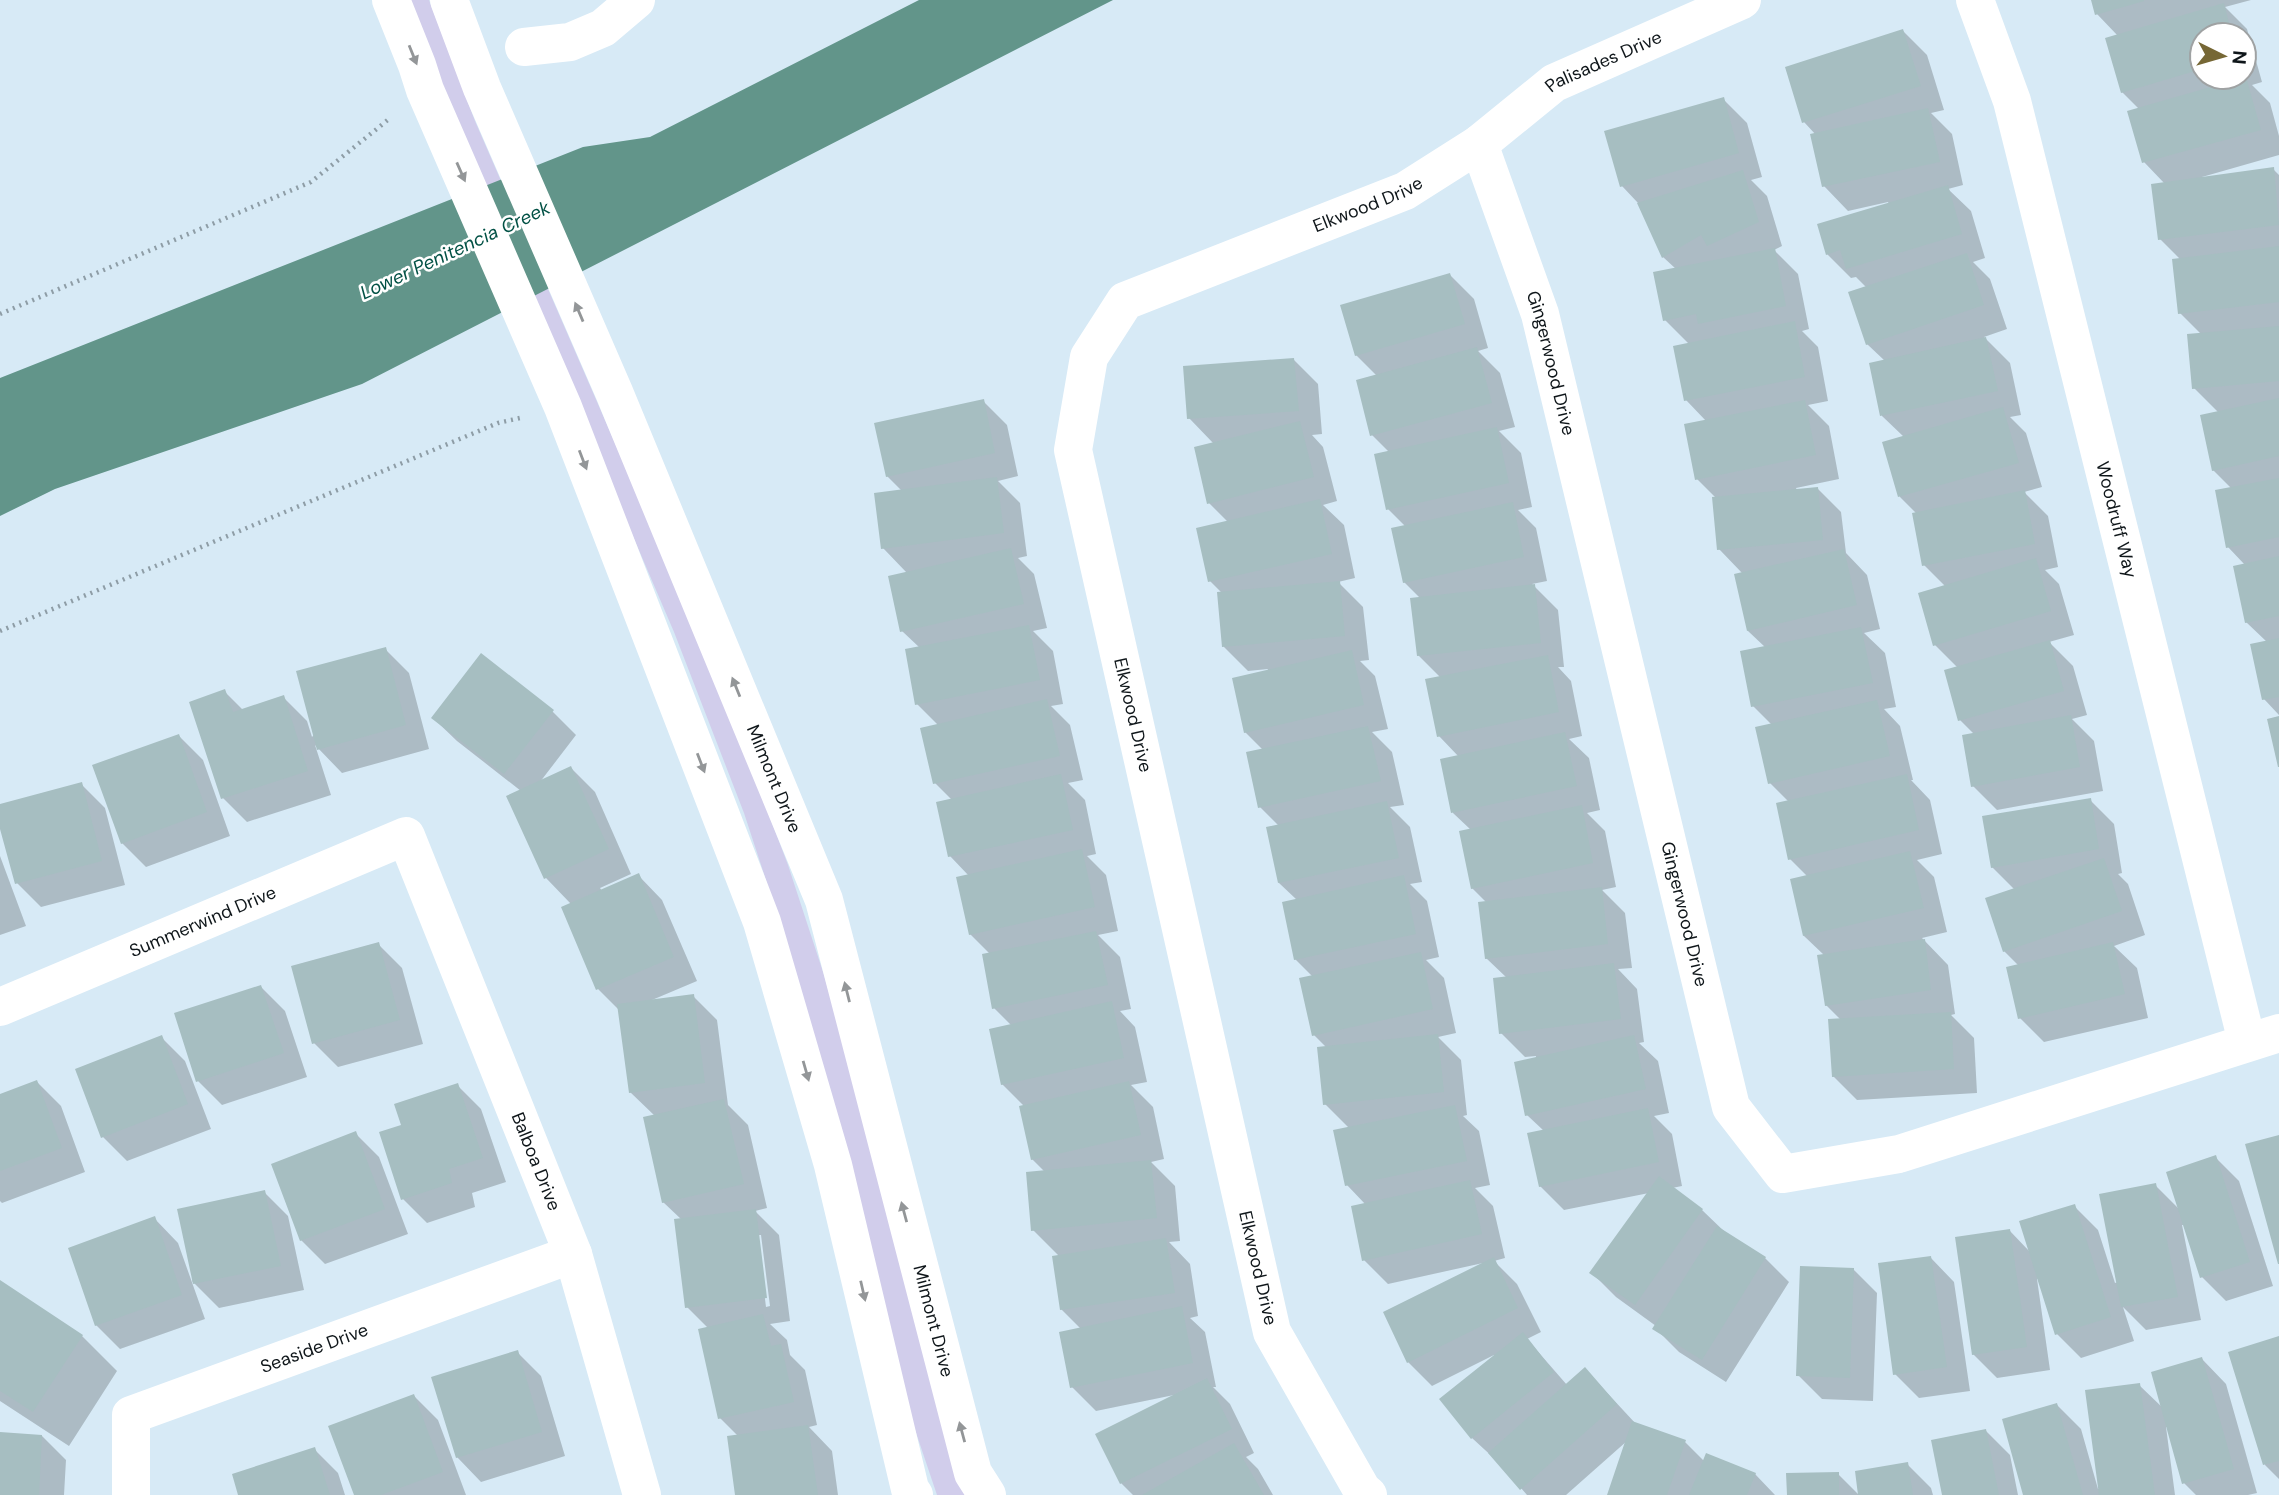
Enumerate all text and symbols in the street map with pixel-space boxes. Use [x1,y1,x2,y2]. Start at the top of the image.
north arrow [2188,21,2258,91]
street label: Palisades Drive [1540,25,1666,98]
one-way arrow [407,44,418,65]
text: N [2226,49,2252,65]
one-way arrow [456,162,467,183]
street label: Elkwood Drive [1309,171,1427,238]
water label: Lower Penitencia Creek [356,195,554,305]
street label: Gingerwood Drive [1521,288,1581,438]
one-way arrow [573,302,585,322]
one-way arrow [578,449,589,470]
street label: Woodruff Way [2090,459,2143,580]
street label: Elkwood Drive [1108,655,1158,775]
one-way arrow [730,676,741,697]
street label: Milmont Drive [741,721,807,837]
one-way arrow [696,753,707,774]
street label: Gingerwood Drive [1656,839,1714,989]
street label: Summerwind Drive [126,880,280,963]
one-way arrow [841,981,852,1003]
one-way arrow [801,1061,811,1082]
street label: Balboa Drive [506,1109,566,1214]
one-way arrow [898,1202,908,1223]
street label: Elkwood Drive [1233,1208,1283,1328]
street label: Milmont Drive [907,1262,960,1380]
one-way arrow [858,1280,869,1302]
street label: Seaside Drive [257,1318,371,1379]
one-way arrow [956,1421,967,1443]

